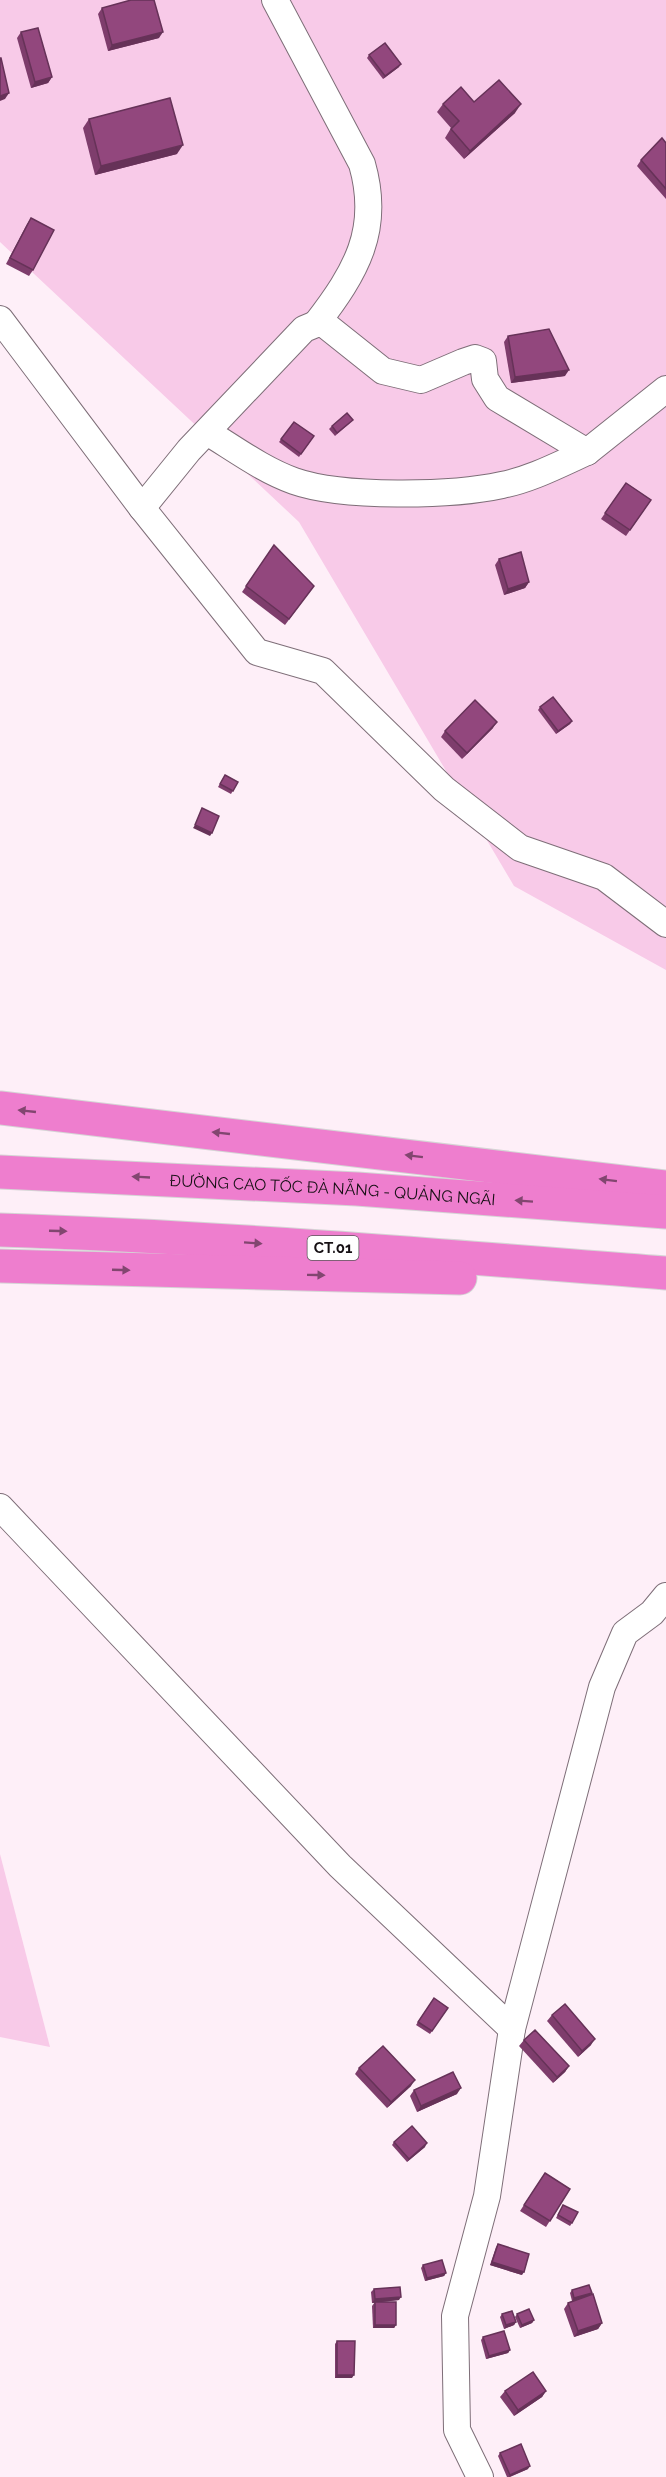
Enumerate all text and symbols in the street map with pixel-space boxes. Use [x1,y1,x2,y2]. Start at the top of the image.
one-way arrow [17,1106,36,1116]
one-way arrow [211,1128,230,1138]
one-way arrow [405,1151,424,1161]
street label: ĐƯỜNG CAO TỐC ĐÀ NẴNG - QUẢNG NGÃI [169,1171,496,1209]
one-way arrow [131,1173,150,1182]
one-way arrow [598,1175,617,1184]
one-way arrow [514,1196,533,1206]
one-way arrow [49,1227,68,1236]
road number: CT.01 [308,1236,358,1260]
one-way arrow [244,1238,263,1247]
one-way arrow [112,1265,131,1275]
one-way arrow [307,1270,326,1280]

